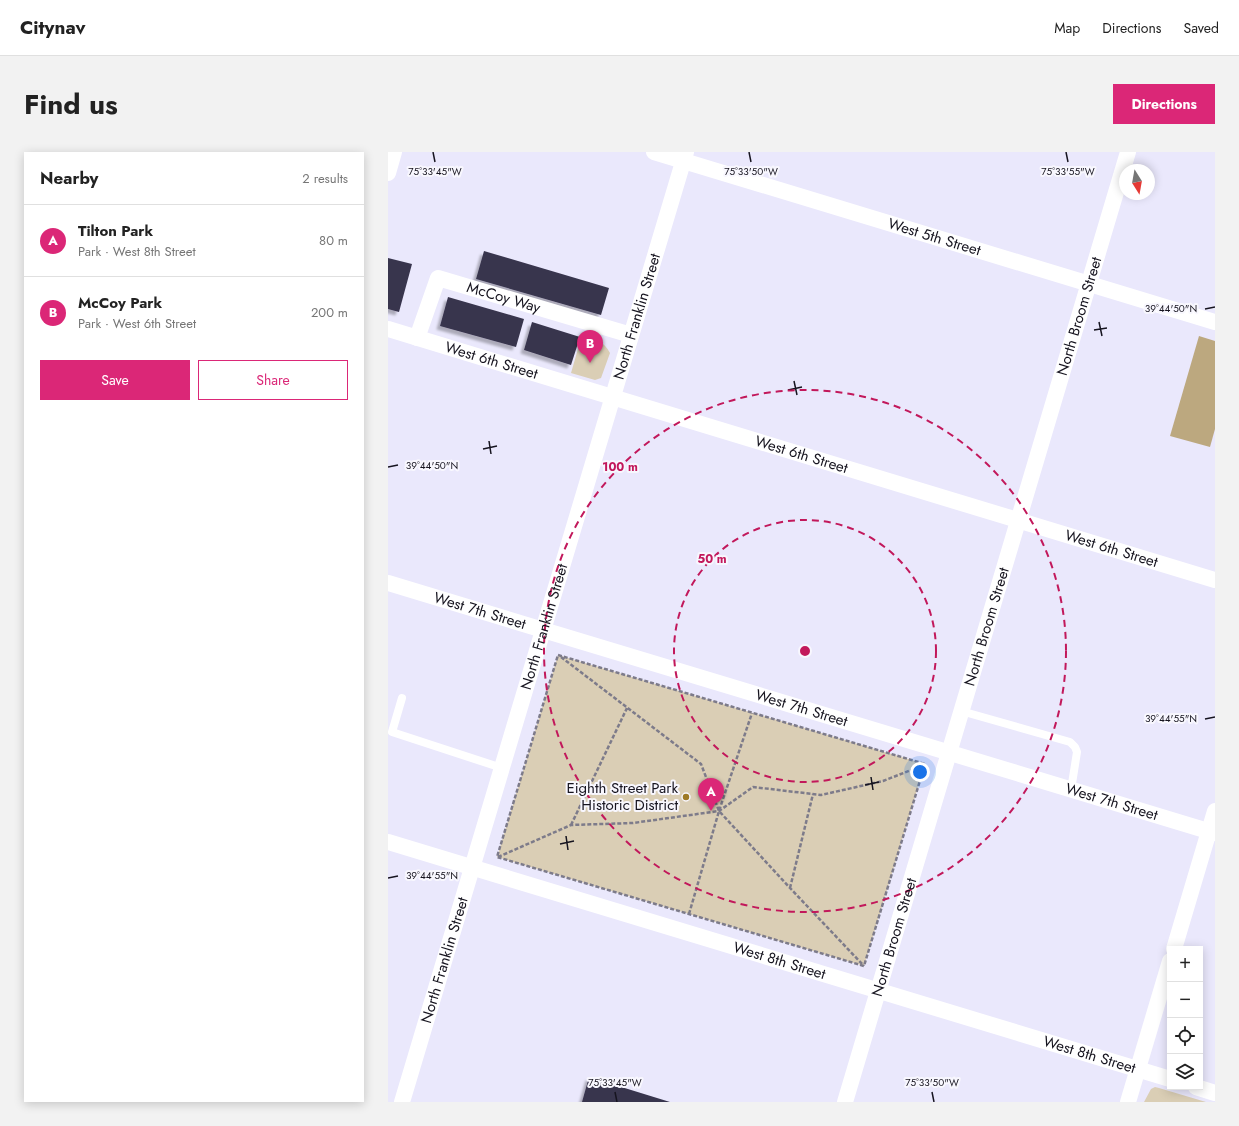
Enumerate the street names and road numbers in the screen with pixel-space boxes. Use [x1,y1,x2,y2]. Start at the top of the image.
street label: West 5th Street [885,213,984,262]
street label: North Franklin Street [608,250,666,382]
street label: North Broom Street [1051,254,1107,378]
street label: McCoy Way [464,276,543,319]
street label: West 6th Street [442,336,541,385]
street label: West 6th Street [752,430,851,479]
street label: West 6th Street [1062,524,1161,573]
street label: North Franklin Street [515,561,573,693]
street label: North Broom Street [959,564,1015,689]
street label: West 7th Street [431,586,529,635]
street label: West 7th Street [753,684,851,732]
street label: West 7th Street [1063,777,1161,826]
street label: North Broom Street [866,875,922,999]
street label: North Franklin Street [415,894,474,1026]
street label: West 8th Street [730,936,829,985]
street label: West 8th Street [1041,1030,1139,1079]

